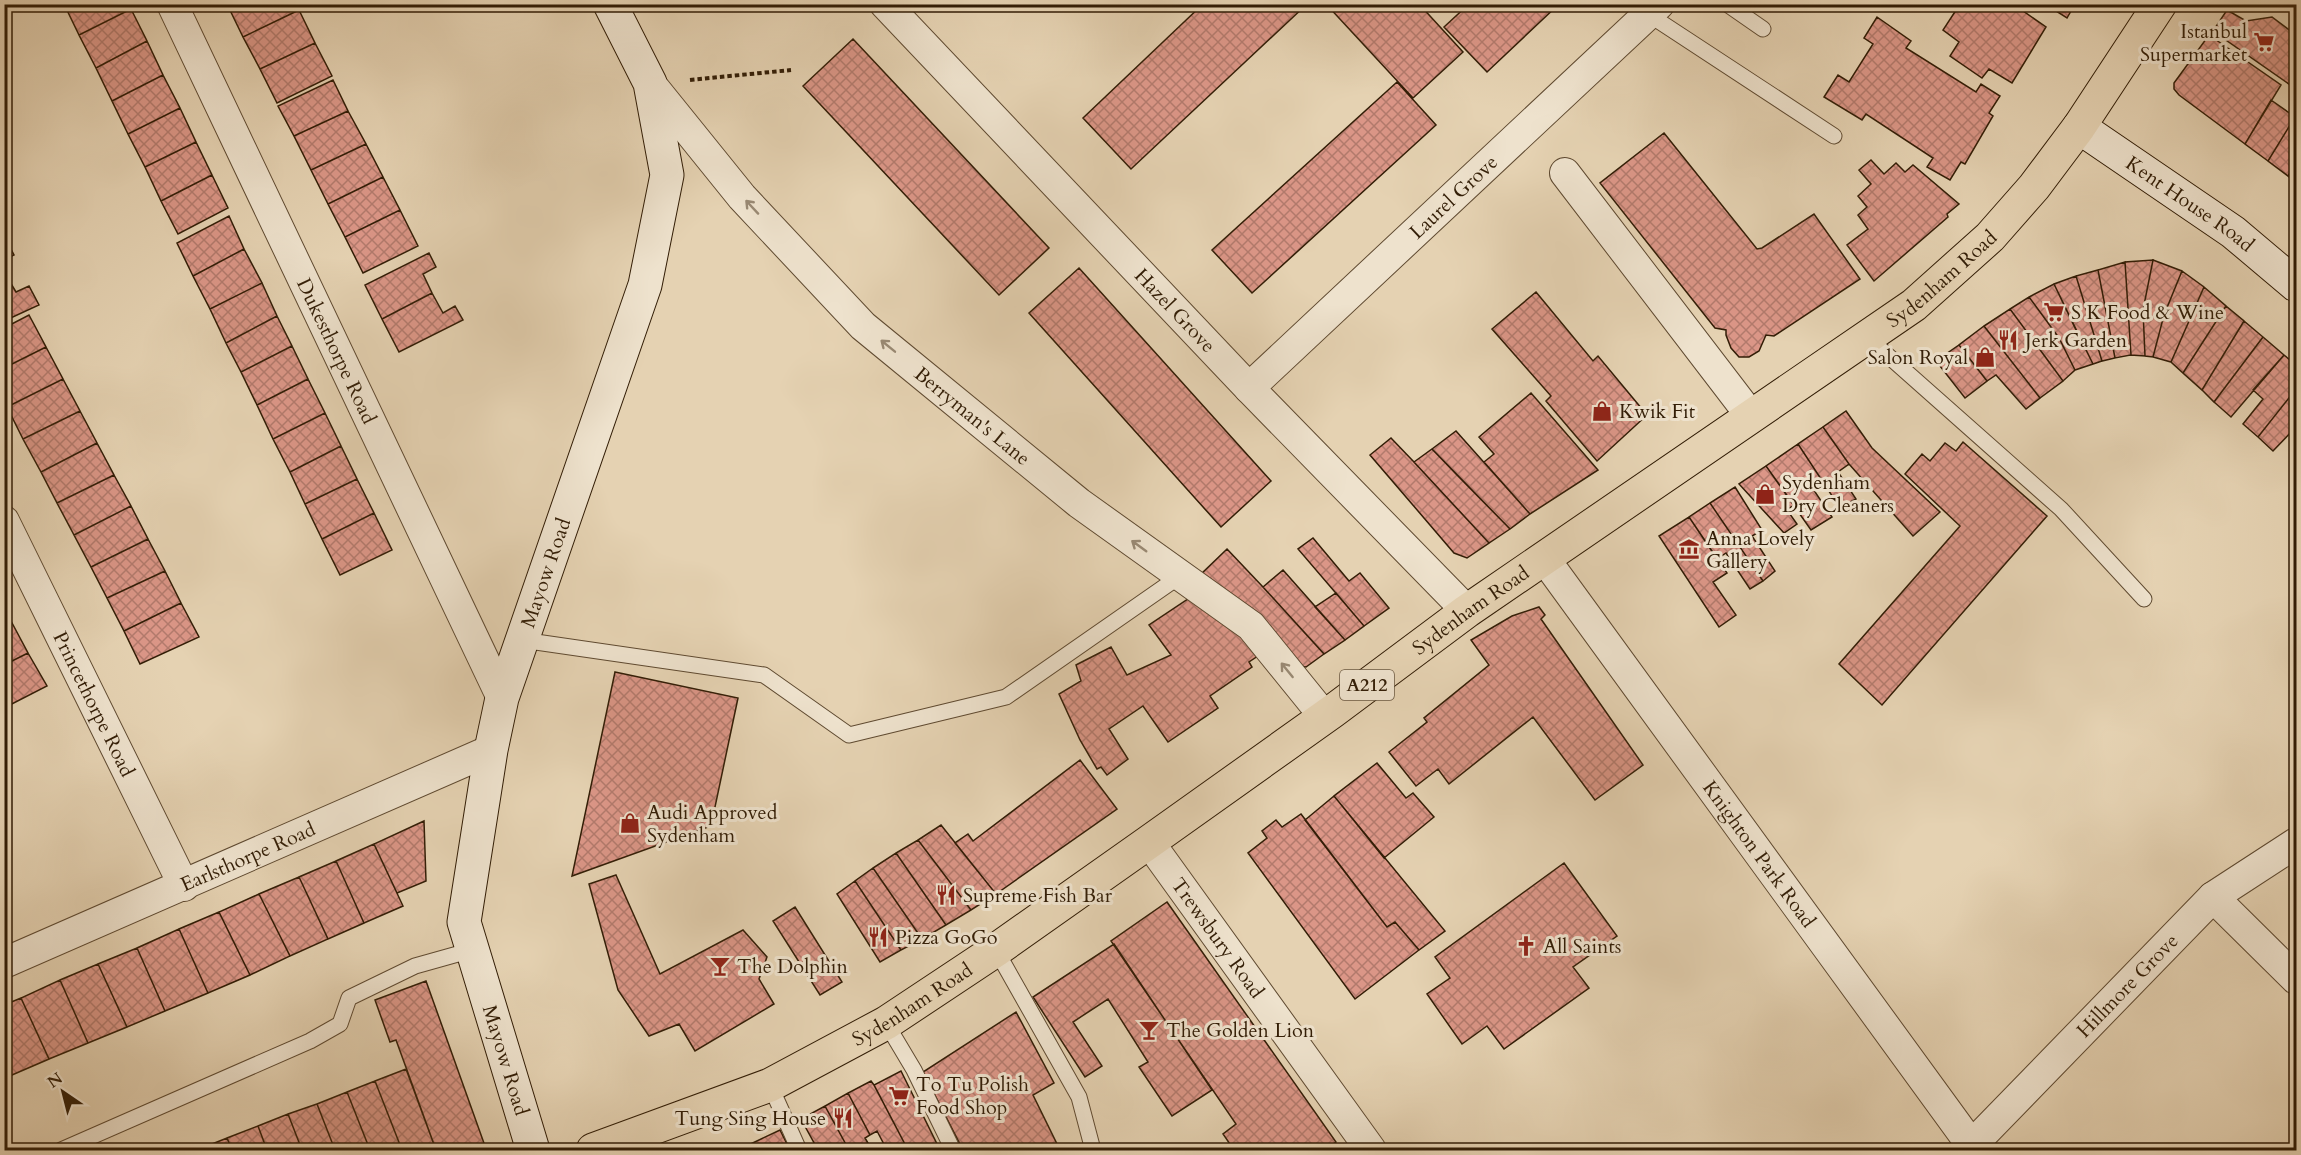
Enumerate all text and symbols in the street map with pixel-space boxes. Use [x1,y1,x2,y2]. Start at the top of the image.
place label: Istanbul Supermarket [2140,18,2248,68]
supermarket icon: Istanbul Supermarket [2252,30,2276,54]
street label: Laurel Grove [1404,149,1504,245]
street label: Kent House Road [2120,150,2260,258]
one-way arrow [745,199,759,214]
street label: Sydenham Road [1881,224,2003,334]
street label: Hazel Grove [1128,262,1222,359]
street label: Dukesthorpe Road [290,274,383,429]
place label: S K Food & Wine [2071,299,2224,326]
supermarket icon: S K Food & Wine [2042,300,2066,324]
place label: Jerk Garden [2022,327,2128,354]
restaurant icon: Jerk Garden [1996,328,2020,352]
one-way arrow [881,339,896,353]
place label: Salon Royal [1868,344,1968,371]
shop icon: Salon Royal [1973,345,1997,369]
street label: Berryman's Lane [909,361,1036,472]
place label: Kwik Fit [1619,398,1696,425]
shop icon: Kwik Fit [1590,399,1614,423]
place label: Sydenham Dry Cleaners [1782,469,1894,519]
shop icon: Sydenham Dry Cleaners [1753,482,1777,506]
street label: Mayow Road [514,514,577,631]
place label: Anna Lovely Gallery [1706,525,1815,575]
museum icon: Anna Lovely Gallery [1677,537,1701,561]
one-way arrow [1131,540,1147,552]
street label: Sydenham Road [1407,559,1535,661]
street label: Princethorpe Road [47,627,141,782]
one-way arrow [1281,662,1294,678]
road number: A212 [1340,670,1394,700]
street label: Knighton Park Road [1696,775,1822,933]
place label: Audi Approved Sydenham [647,799,778,849]
shop icon: Audi Approved Sydenham [618,811,642,835]
street label: Earlsthorpe Road [176,815,320,898]
street label: Trewsbury Road [1165,872,1270,1004]
place label: Supreme Fish Bar [963,882,1113,909]
restaurant icon: Supreme Fish Bar [934,883,958,907]
place label: Pizza GoGo [895,924,998,951]
restaurant icon: Pizza GoGo [866,925,890,949]
street label: Hillmore Grove [2071,928,2184,1044]
place label: All Saints [1543,933,1621,960]
church icon: All Saints [1514,934,1538,958]
place label: The Dolphin [737,953,848,980]
bar icon: The Dolphin [708,954,732,978]
street label: Sydenham Road [847,956,978,1053]
street label: Mayow Road [476,1002,535,1119]
place label: The Golden Lion [1166,1017,1315,1044]
bar icon: The Golden Lion [1137,1018,1161,1042]
north arrow [33,1062,93,1122]
text: N [43,1067,67,1094]
place label: To Tu Polish Food Shop [916,1071,1029,1121]
supermarket icon: To Tu Polish Food Shop [887,1084,911,1108]
place label: Tung Sing House [675,1105,826,1132]
restaurant icon: Tung Sing House [831,1106,855,1130]

